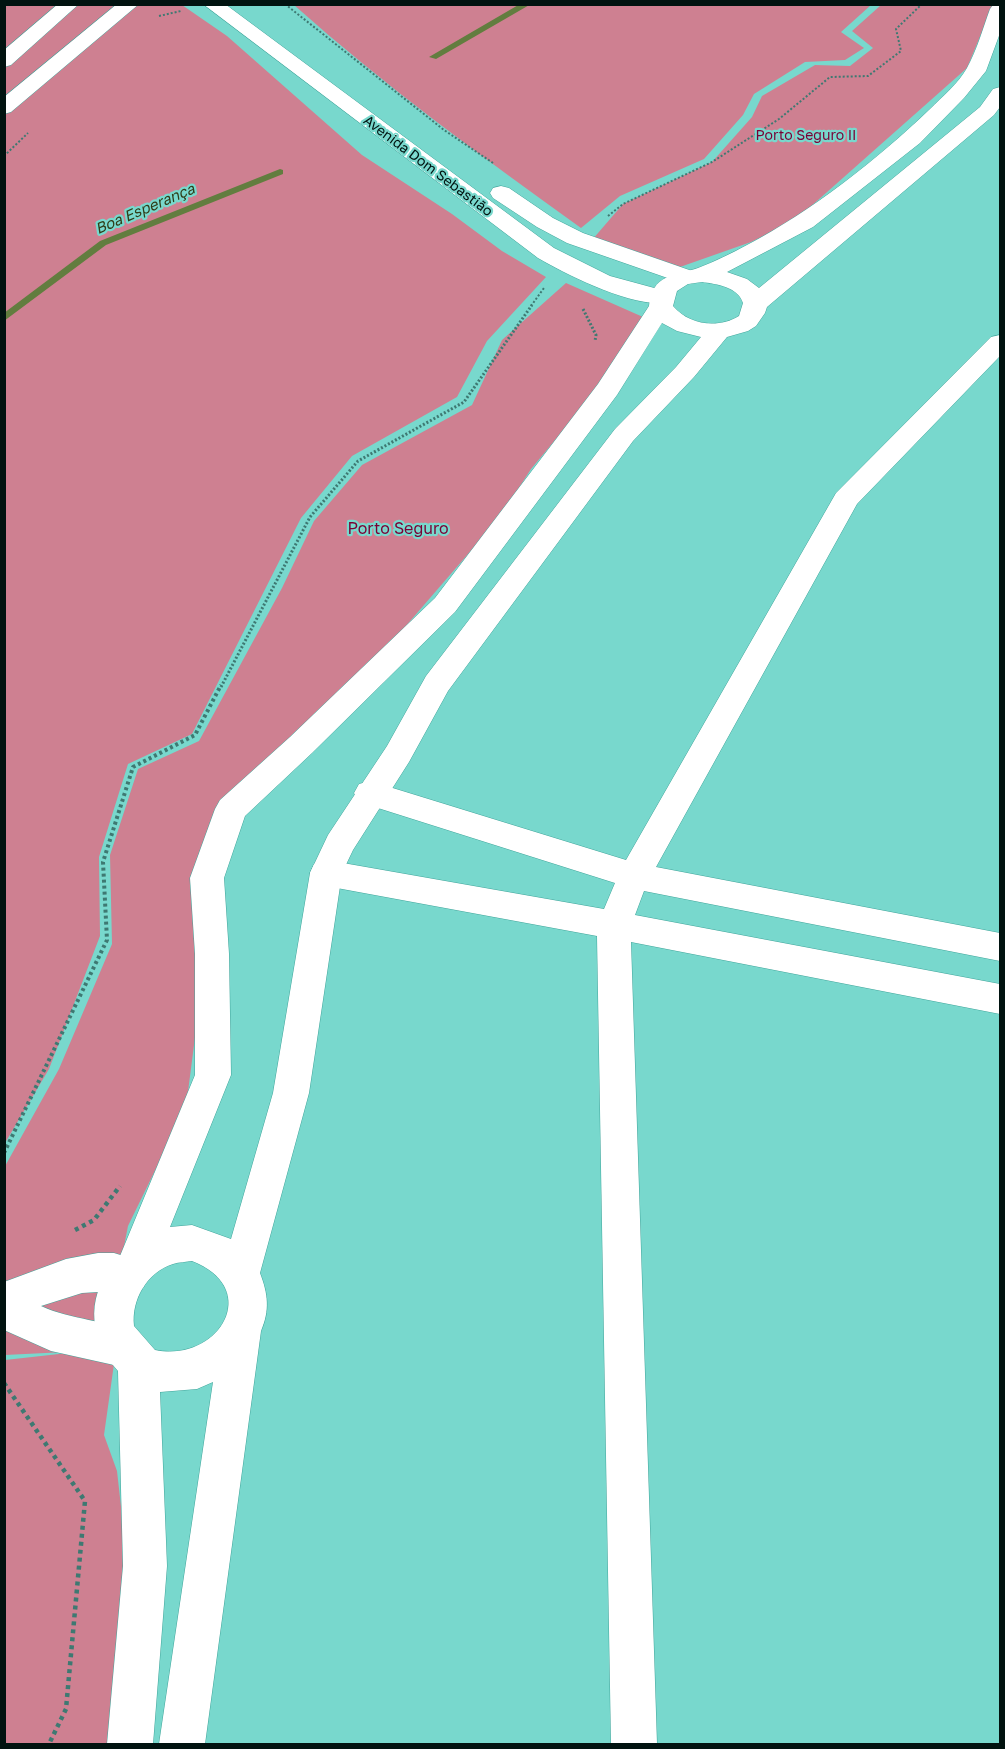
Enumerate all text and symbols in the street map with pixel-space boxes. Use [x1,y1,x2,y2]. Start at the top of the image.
street label: Avenida Dom Sebastião [360,112,496,220]
park label: Porto Seguro II [756,128,856,144]
water label: Boa Esperança [93,180,197,238]
park label: Porto Seguro [347,519,449,539]

